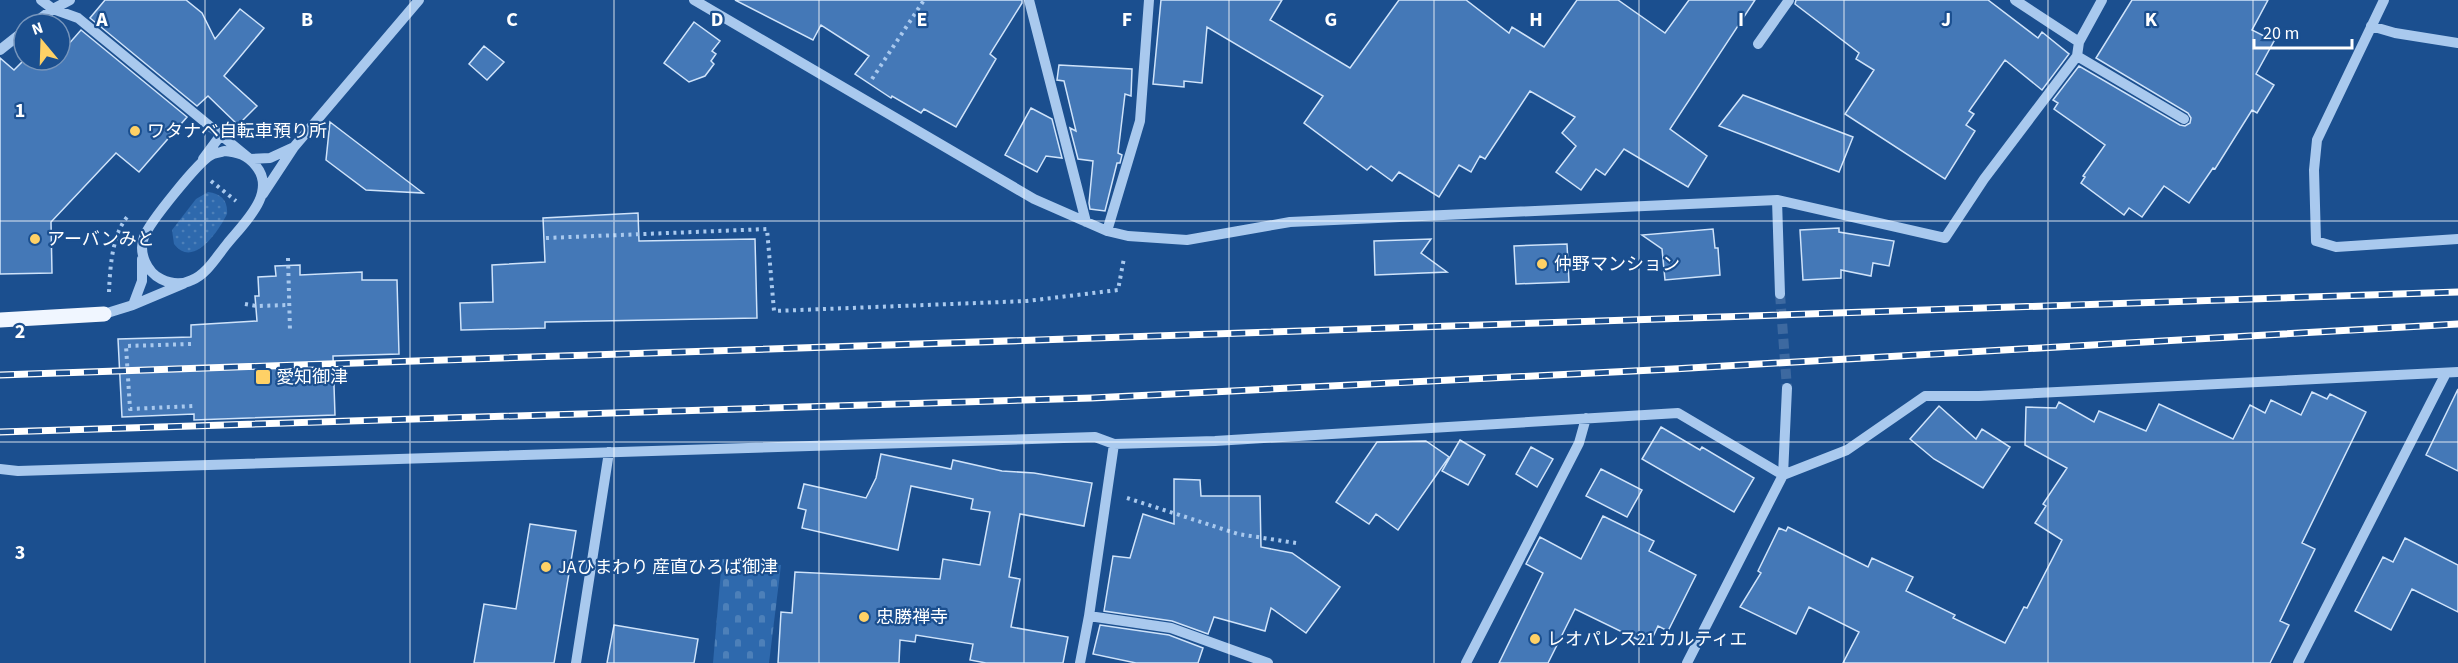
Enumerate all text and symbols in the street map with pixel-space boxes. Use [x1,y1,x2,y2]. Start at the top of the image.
text: A [95,6,108,34]
text: B [301,6,313,34]
text: C [506,6,518,34]
text: D [711,6,723,34]
text: E [917,6,927,34]
text: F [1122,6,1132,34]
text: G [1325,6,1337,34]
text: H [1529,6,1543,34]
text: I [1738,6,1744,34]
text: J [1941,6,1951,34]
text: K [2145,6,2158,34]
north arrow [12,12,72,72]
scale bar [2254,12,2352,50]
text: N [29,17,46,41]
text: 20 m [2263,21,2299,46]
text: 1 [15,97,25,125]
place label: ワタナベ自転車預り所 [147,119,327,144]
marker: ワタナベ自転車預り所 [128,124,142,138]
place label: アーバンみと [47,227,155,252]
marker: アーバンみと [28,232,42,246]
place label: 仲野マンション [1554,252,1680,277]
marker: 仲野マンション [1535,257,1549,271]
text: 2 [15,318,25,346]
place label: 愛知御津 [276,365,348,390]
marker: 愛知御津 [254,368,272,386]
text: 3 [15,539,25,567]
place label: JAひまわり 産直ひろば御津 [558,555,778,580]
marker: JAひまわり 産直ひろば御津 [539,560,553,574]
place label: 忠勝禅寺 [876,605,948,630]
marker: 忠勝禅寺 [857,610,871,624]
place label: レオパレス21 カルティエ [1547,627,1747,652]
marker: レオパレス21 カルティエ [1528,632,1542,646]

